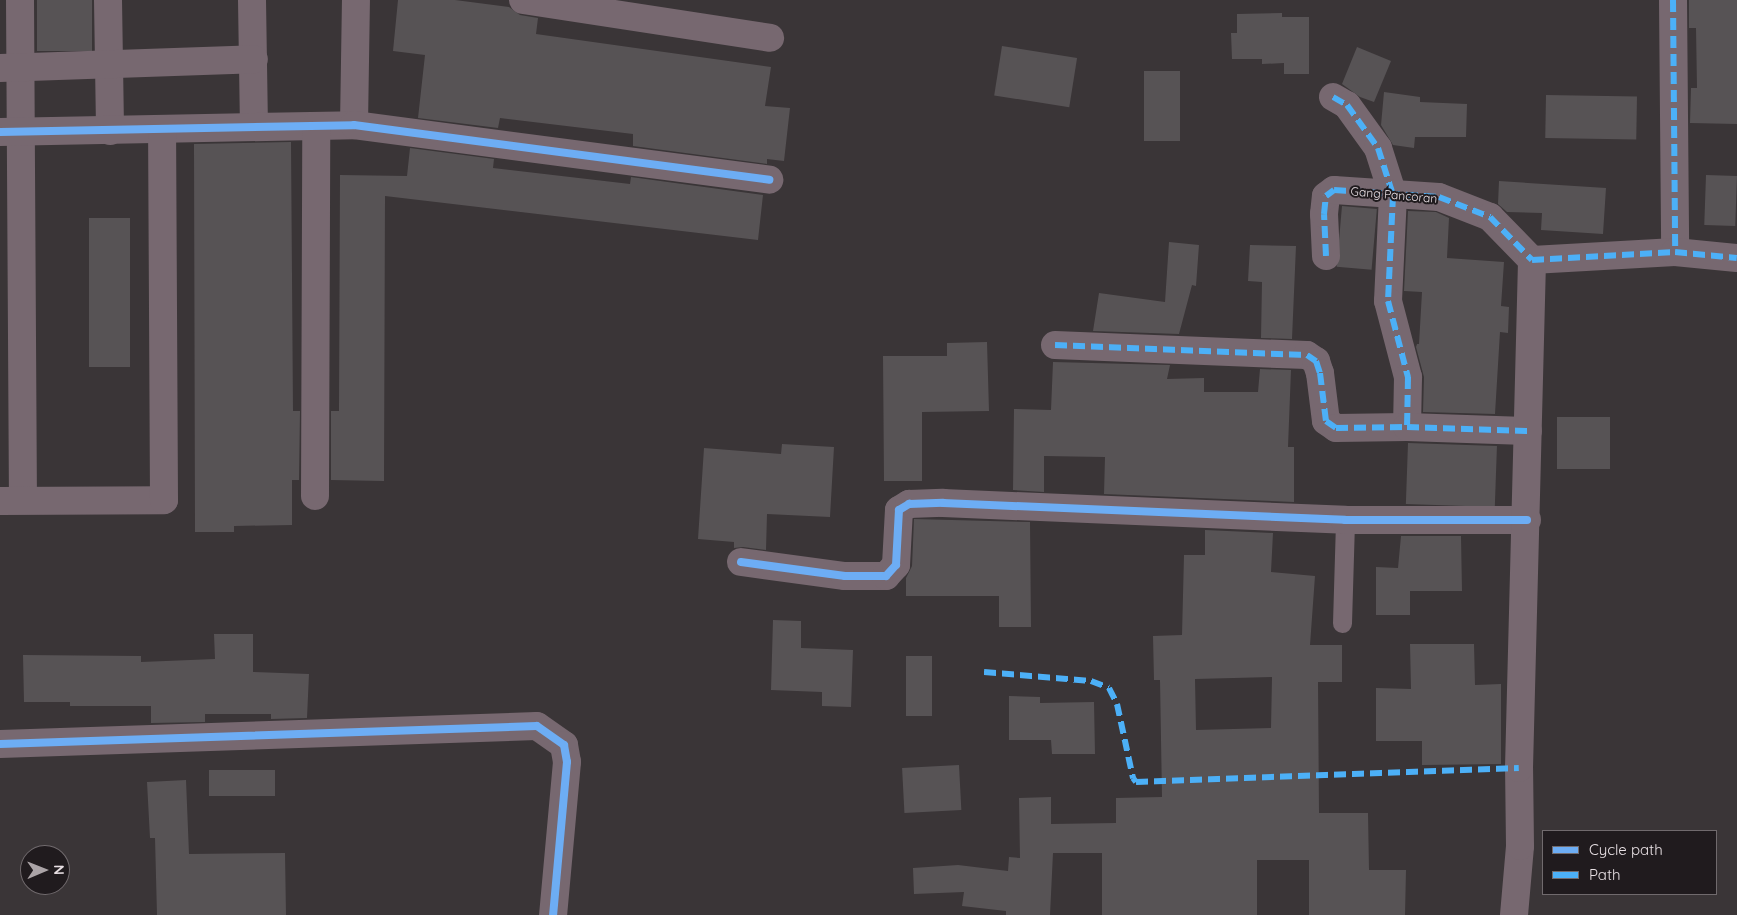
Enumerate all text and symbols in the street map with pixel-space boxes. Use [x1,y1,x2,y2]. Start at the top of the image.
street label: Gang Pancoran [1350,184,1438,206]
legend [1542,830,1717,895]
text: Cycle path [1589,840,1663,859]
north arrow [20,845,70,895]
text: N [50,864,68,875]
text: Path [1589,865,1621,884]

